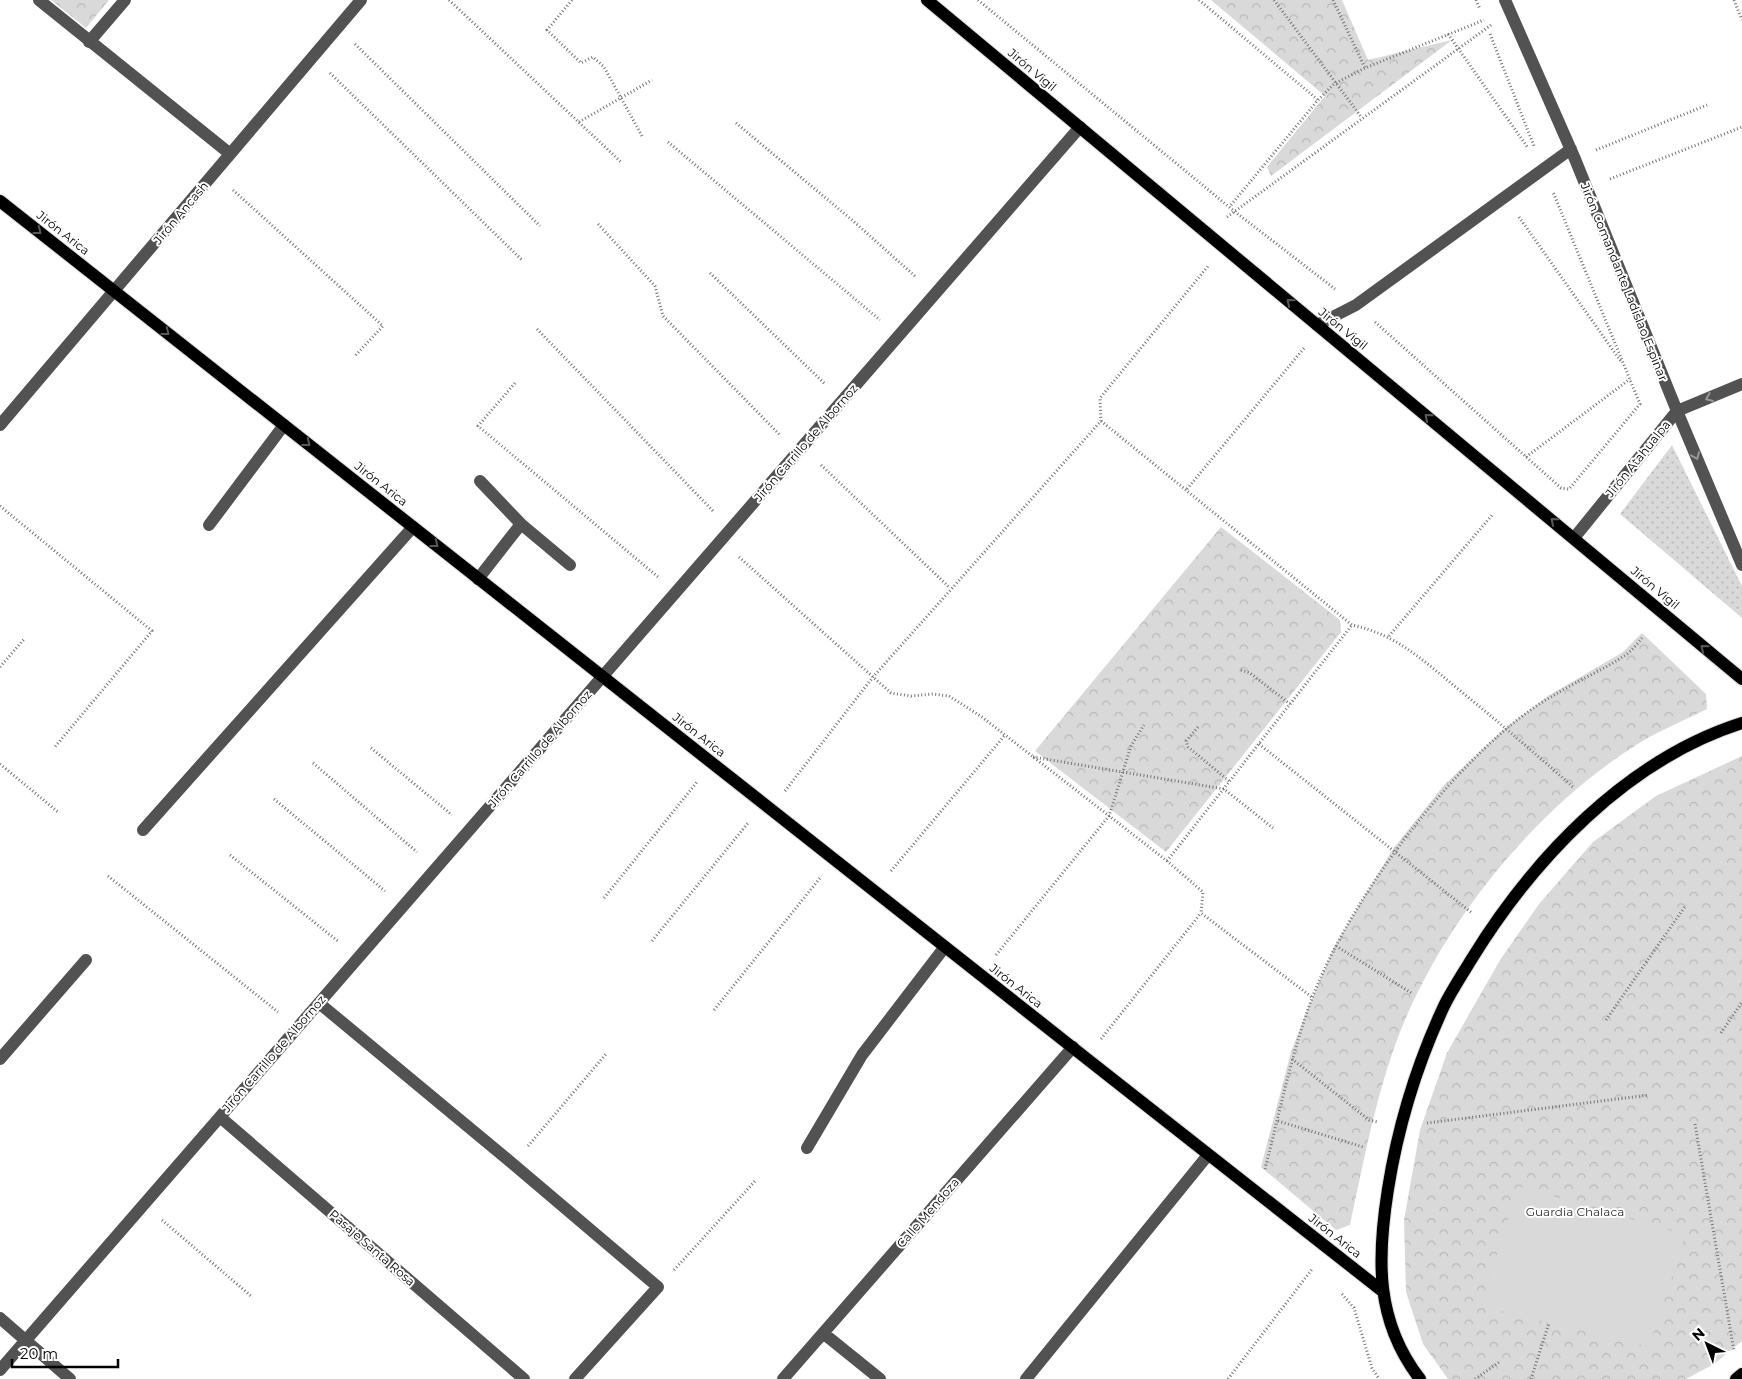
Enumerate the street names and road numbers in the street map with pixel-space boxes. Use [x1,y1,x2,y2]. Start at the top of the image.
street label: Jirón Vigil [1004,44,1060,94]
street label: Jirón Ancash [149,178,211,248]
street label: Jirón Comandante Ladislao Espinar [1577,180,1671,383]
street label: Jirón Arica [33,207,93,258]
street label: Jirón Vigil [1315,304,1371,353]
street label: Jirón Carrillo de Albornoz [750,381,861,505]
street label: Jirón Atahualpa [1601,417,1673,501]
street label: Jirón Arica [351,458,411,509]
street label: Jirón Vigil [1627,562,1683,612]
street label: Jirón Carrillo de Albornoz [484,687,595,811]
street label: Jirón Arica [669,709,729,760]
street label: Jirón Arica [986,960,1046,1011]
street label: Jirón Carrillo de Albornoz [218,992,329,1116]
street label: Calle Mendoza [893,1175,962,1251]
street label: Pasaje Santa Rosa [326,1206,418,1289]
street label: Jirón Arica [1305,1210,1365,1261]

